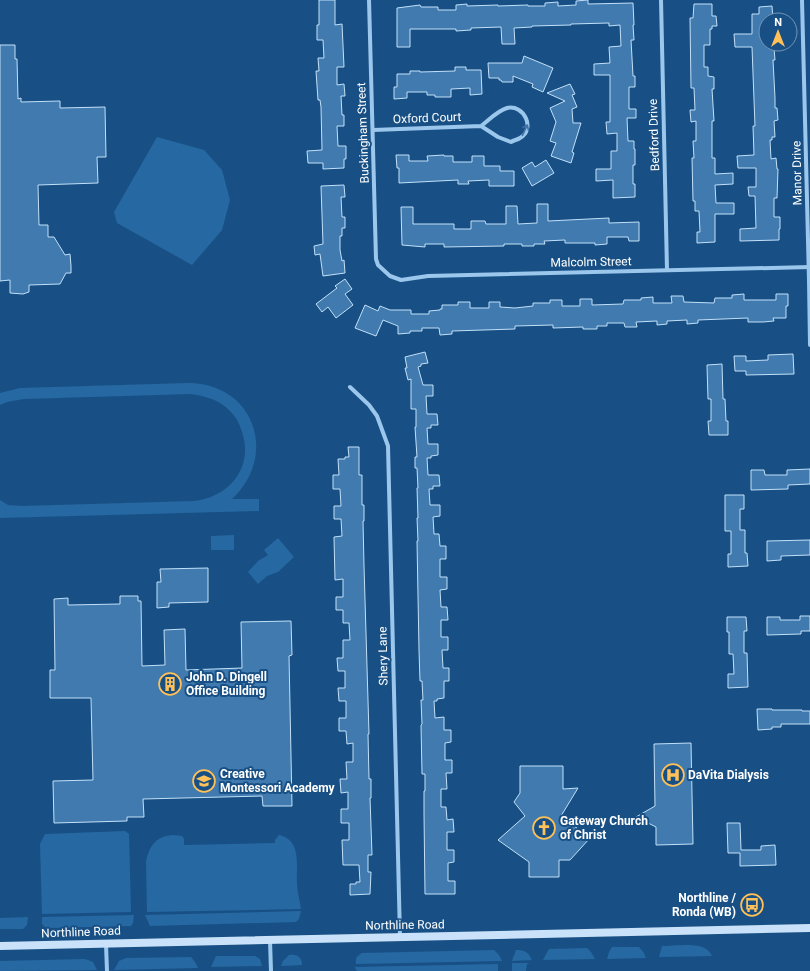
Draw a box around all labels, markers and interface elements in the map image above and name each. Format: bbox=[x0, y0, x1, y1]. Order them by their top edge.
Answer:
north arrow bbox=[758, 12, 798, 52]
text: N bbox=[774, 16, 782, 29]
street label: Buckingham Street bbox=[354, 82, 372, 184]
street label: Bedford Drive bbox=[646, 99, 662, 171]
street label: Oxford Court bbox=[393, 110, 462, 126]
one-way arrow bbox=[522, 125, 529, 137]
street label: Manor Drive bbox=[789, 141, 805, 205]
street label: Malcolm Street bbox=[550, 254, 632, 270]
street label: Shery Lane bbox=[375, 626, 391, 686]
place label: John D. Dingell Office Building bbox=[186, 670, 267, 698]
building icon: John D. Dingell Office Building bbox=[157, 671, 183, 697]
hospital icon: DaVita Dialysis bbox=[660, 762, 686, 788]
place label: Creative Montessori Academy bbox=[220, 767, 336, 795]
school or university icon: Creative Montessori Academy bbox=[191, 768, 217, 794]
place label: DaVita Dialysis bbox=[688, 768, 769, 782]
place label: Gateway Church of Christ bbox=[560, 814, 648, 842]
church icon: Gateway Church of Christ bbox=[531, 815, 557, 841]
place label: Northline / Ronda (WB) bbox=[672, 891, 737, 919]
bus stop icon: Northline / Ronda (WB) bbox=[739, 892, 765, 918]
street label: Northline Road bbox=[365, 917, 445, 933]
street label: Northline Road bbox=[41, 924, 121, 940]

